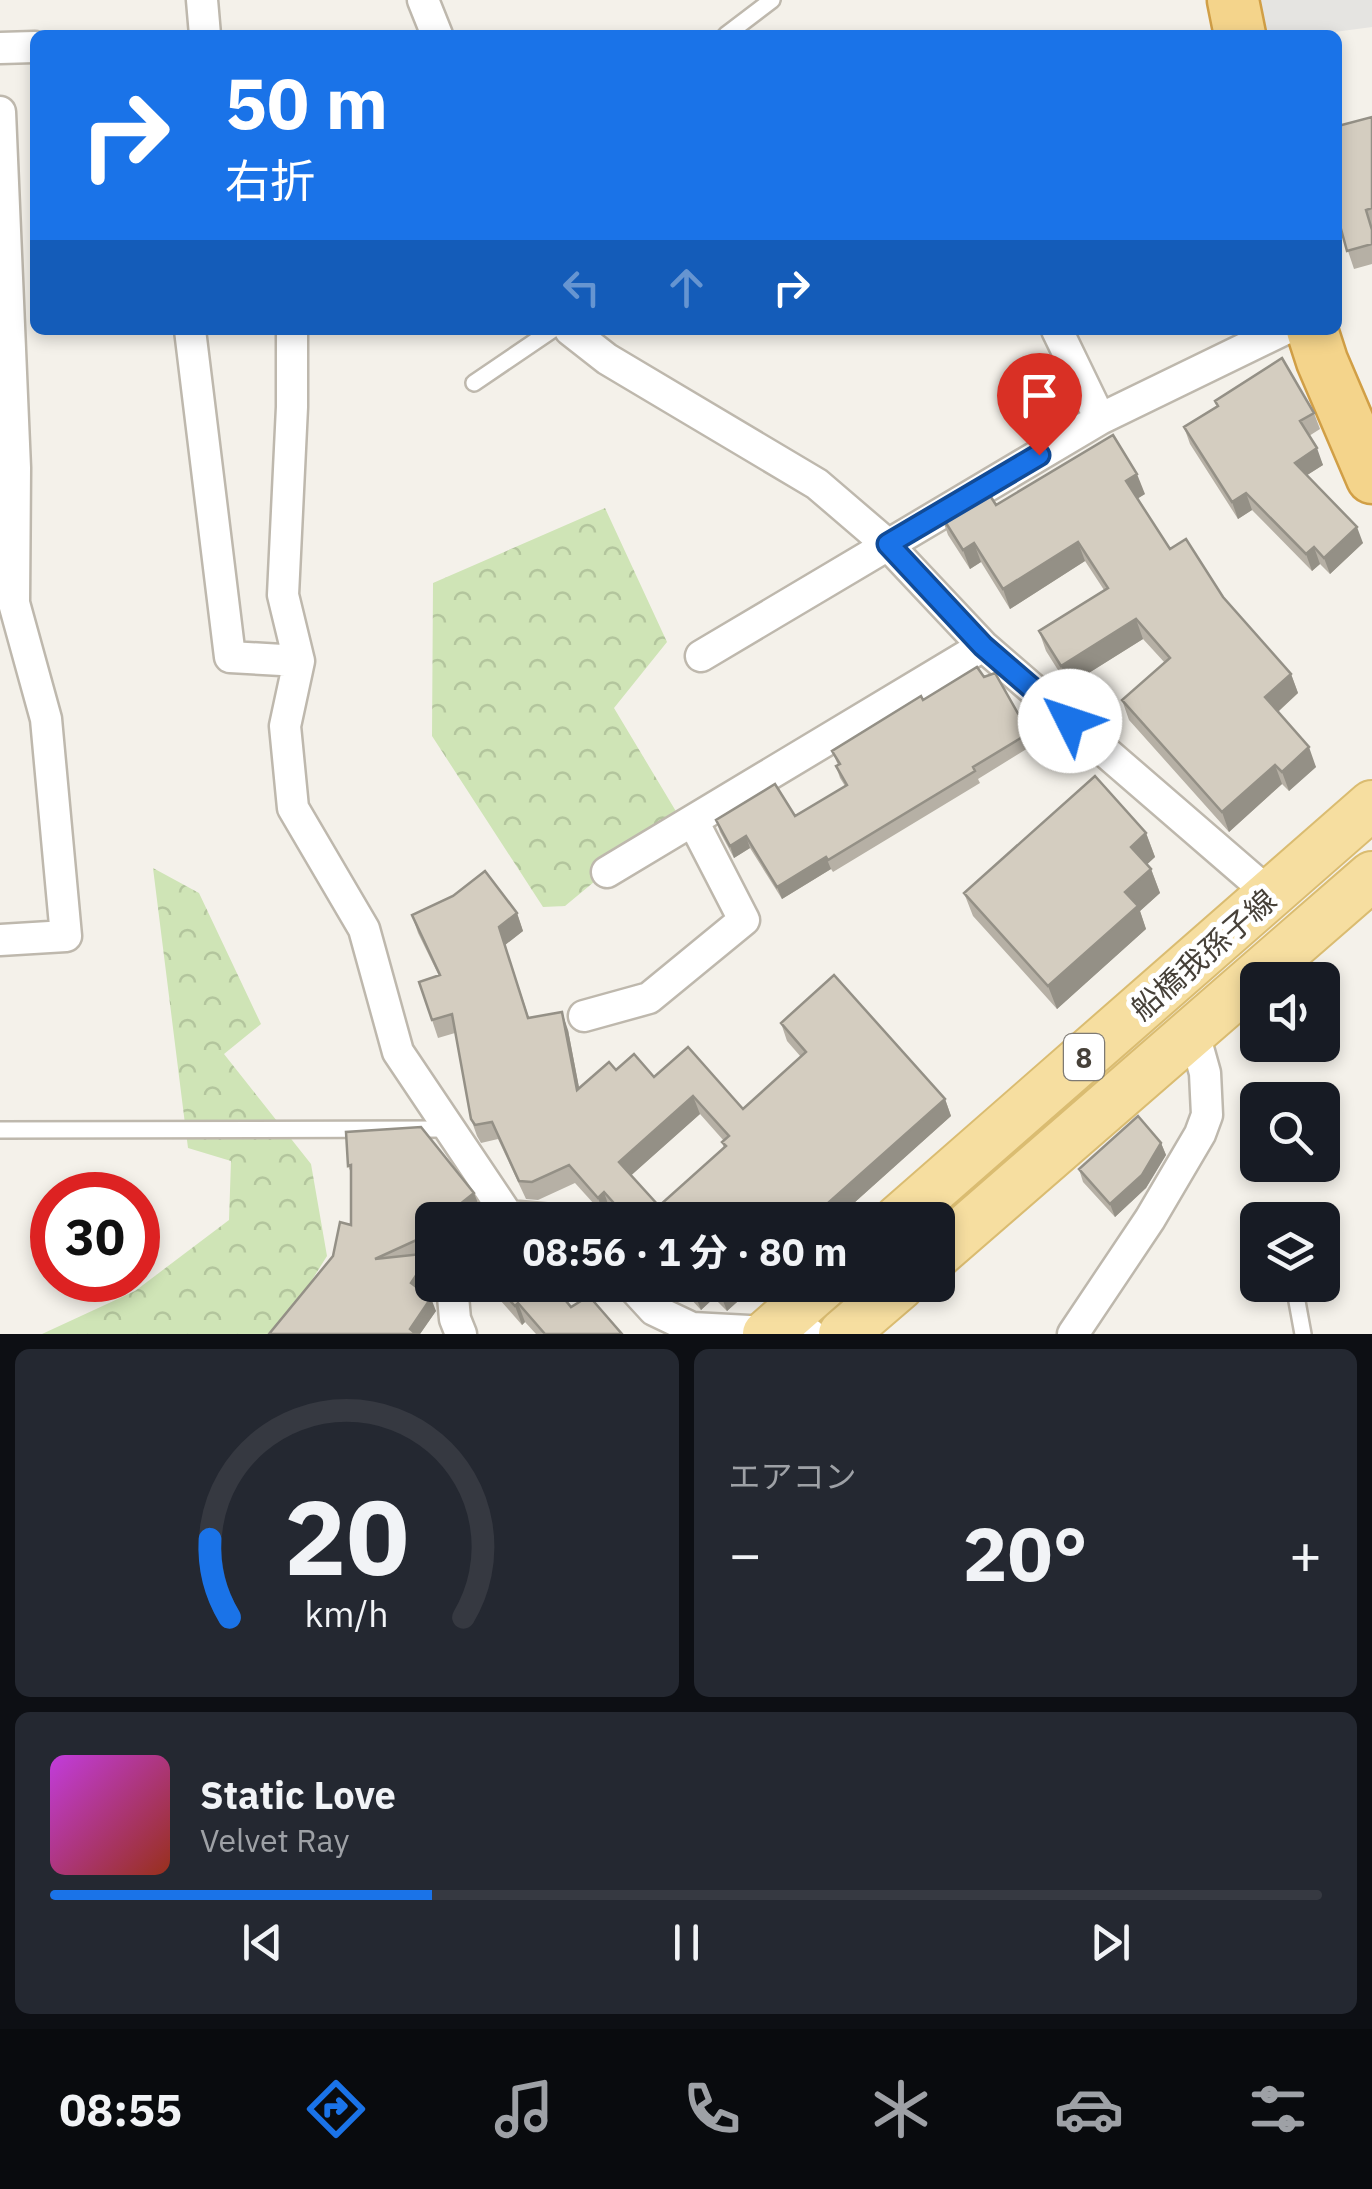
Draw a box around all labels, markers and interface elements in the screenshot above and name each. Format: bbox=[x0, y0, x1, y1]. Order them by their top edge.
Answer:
text: 50 m bbox=[225, 57, 388, 148]
icon: right bbox=[60, 70, 190, 200]
text: 右折 bbox=[225, 151, 315, 209]
icon: left bbox=[554, 260, 609, 315]
icon: ahead bbox=[659, 260, 714, 315]
icon: right bbox=[764, 260, 819, 315]
pin bbox=[997, 353, 1082, 456]
icon: arrive bbox=[1012, 368, 1067, 423]
position arrow bbox=[1018, 669, 1122, 773]
street label: 船橋我孫子線 bbox=[1122, 880, 1284, 1028]
map controls bbox=[1240, 962, 1340, 1302]
button: sound bbox=[1240, 962, 1340, 1062]
road number: 8 bbox=[1064, 1034, 1104, 1080]
button: search bbox=[1240, 1082, 1340, 1182]
speed limit sign: 30 bbox=[30, 1172, 160, 1302]
button: layers bbox=[1240, 1202, 1340, 1302]
text: 08:56 · 1 分 · 80 m bbox=[522, 1227, 848, 1276]
text: エアコン bbox=[729, 1455, 857, 1497]
text: 20 bbox=[284, 1468, 409, 1604]
text: 20° bbox=[963, 1504, 1088, 1602]
text: − bbox=[729, 1518, 762, 1589]
text: + bbox=[1289, 1518, 1322, 1589]
text: km/h bbox=[305, 1590, 389, 1637]
text: Static Love bbox=[200, 1770, 396, 1819]
text: Velvet Ray bbox=[200, 1819, 349, 1861]
icon: previous bbox=[235, 1915, 290, 1970]
icon: pause bbox=[659, 1915, 714, 1970]
icon: next bbox=[1083, 1915, 1138, 1970]
icon: directions bbox=[301, 2074, 371, 2144]
icon: music bbox=[489, 2074, 559, 2144]
icon: phone bbox=[677, 2074, 747, 2144]
icon: climate bbox=[866, 2074, 936, 2144]
icon: car bbox=[1054, 2074, 1124, 2144]
icon: filters bbox=[1243, 2074, 1313, 2144]
text: 08:55 bbox=[59, 2080, 182, 2138]

